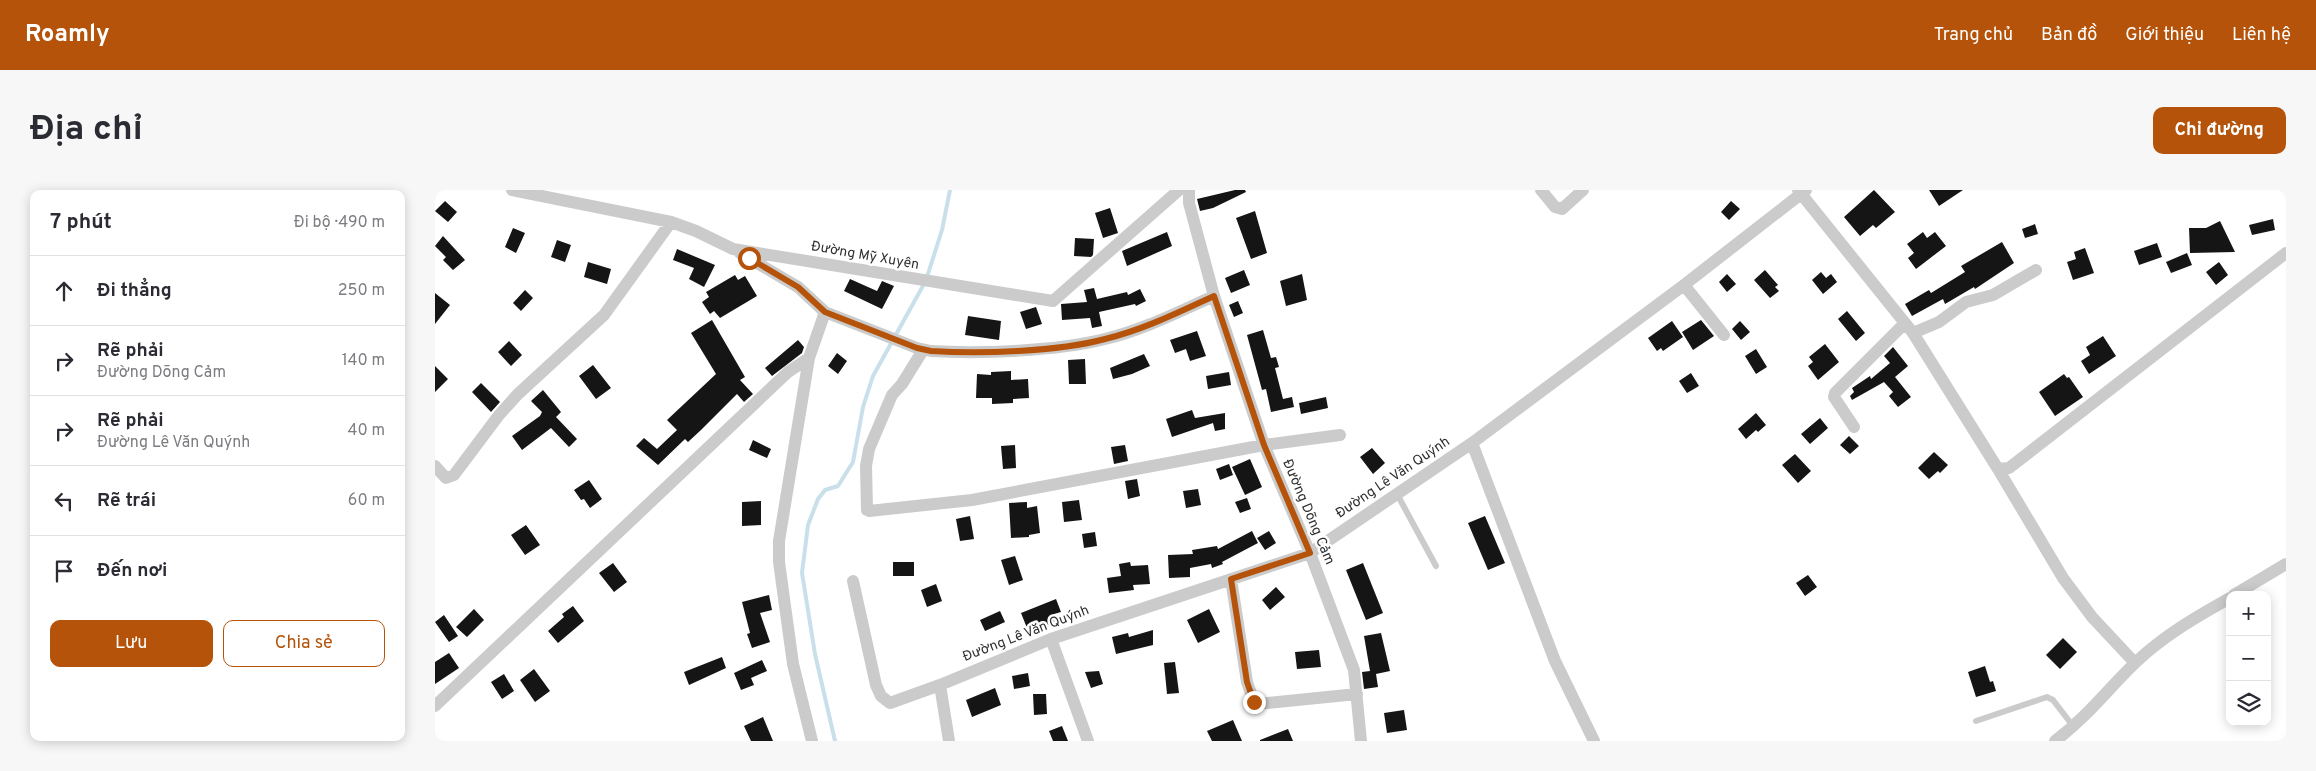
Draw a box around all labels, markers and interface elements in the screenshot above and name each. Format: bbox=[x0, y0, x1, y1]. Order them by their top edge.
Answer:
text: Roamly bbox=[25, 20, 110, 50]
text: Trang chủ bbox=[1934, 24, 2013, 47]
text: Bản đồ bbox=[2041, 24, 2097, 47]
text: Giới thiệu bbox=[2125, 24, 2204, 47]
text: Liên hệ bbox=[2232, 24, 2291, 47]
button: Chỉ đường bbox=[2153, 107, 2286, 154]
text: Địa chỉ bbox=[30, 108, 143, 152]
text: 7 phút bbox=[50, 209, 112, 236]
text: Đi bộ · 490 m bbox=[294, 213, 385, 233]
street label: Đường Mỹ Xuyên bbox=[810, 238, 920, 274]
route start bbox=[738, 247, 761, 270]
icon: ahead bbox=[50, 277, 78, 305]
text: Đi thẳng bbox=[97, 279, 172, 303]
text: 250 m bbox=[338, 281, 385, 301]
text: Rẽ phải bbox=[97, 339, 164, 363]
icon: right bbox=[50, 347, 78, 375]
text: 140 m bbox=[342, 351, 385, 371]
text: Đường Dõng Cảm bbox=[97, 363, 226, 383]
text: Rẽ phải bbox=[97, 409, 164, 433]
icon: right bbox=[50, 417, 78, 445]
text: 40 m bbox=[347, 421, 385, 441]
text: Đường Lê Văn Quýnh bbox=[97, 433, 250, 453]
street label: Đường Lê Văn Quýnh bbox=[1333, 433, 1453, 523]
street label: Đường Dõng Cảm bbox=[1278, 457, 1338, 567]
icon: left bbox=[50, 487, 78, 515]
text: Rẽ trái bbox=[97, 489, 156, 513]
text: 60 m bbox=[348, 491, 385, 511]
icon: arrive bbox=[50, 557, 78, 585]
text: Đến nơi bbox=[97, 559, 167, 583]
map controls bbox=[2226, 591, 2271, 726]
button: + bbox=[2226, 591, 2271, 636]
street label: Đường Lê Văn Quýnh bbox=[960, 602, 1092, 666]
button: Lưu bbox=[50, 620, 213, 667]
button: Chia sẻ bbox=[223, 620, 385, 667]
button: − bbox=[2226, 636, 2271, 681]
button: layers bbox=[2226, 681, 2271, 726]
route end bbox=[1243, 691, 1266, 714]

